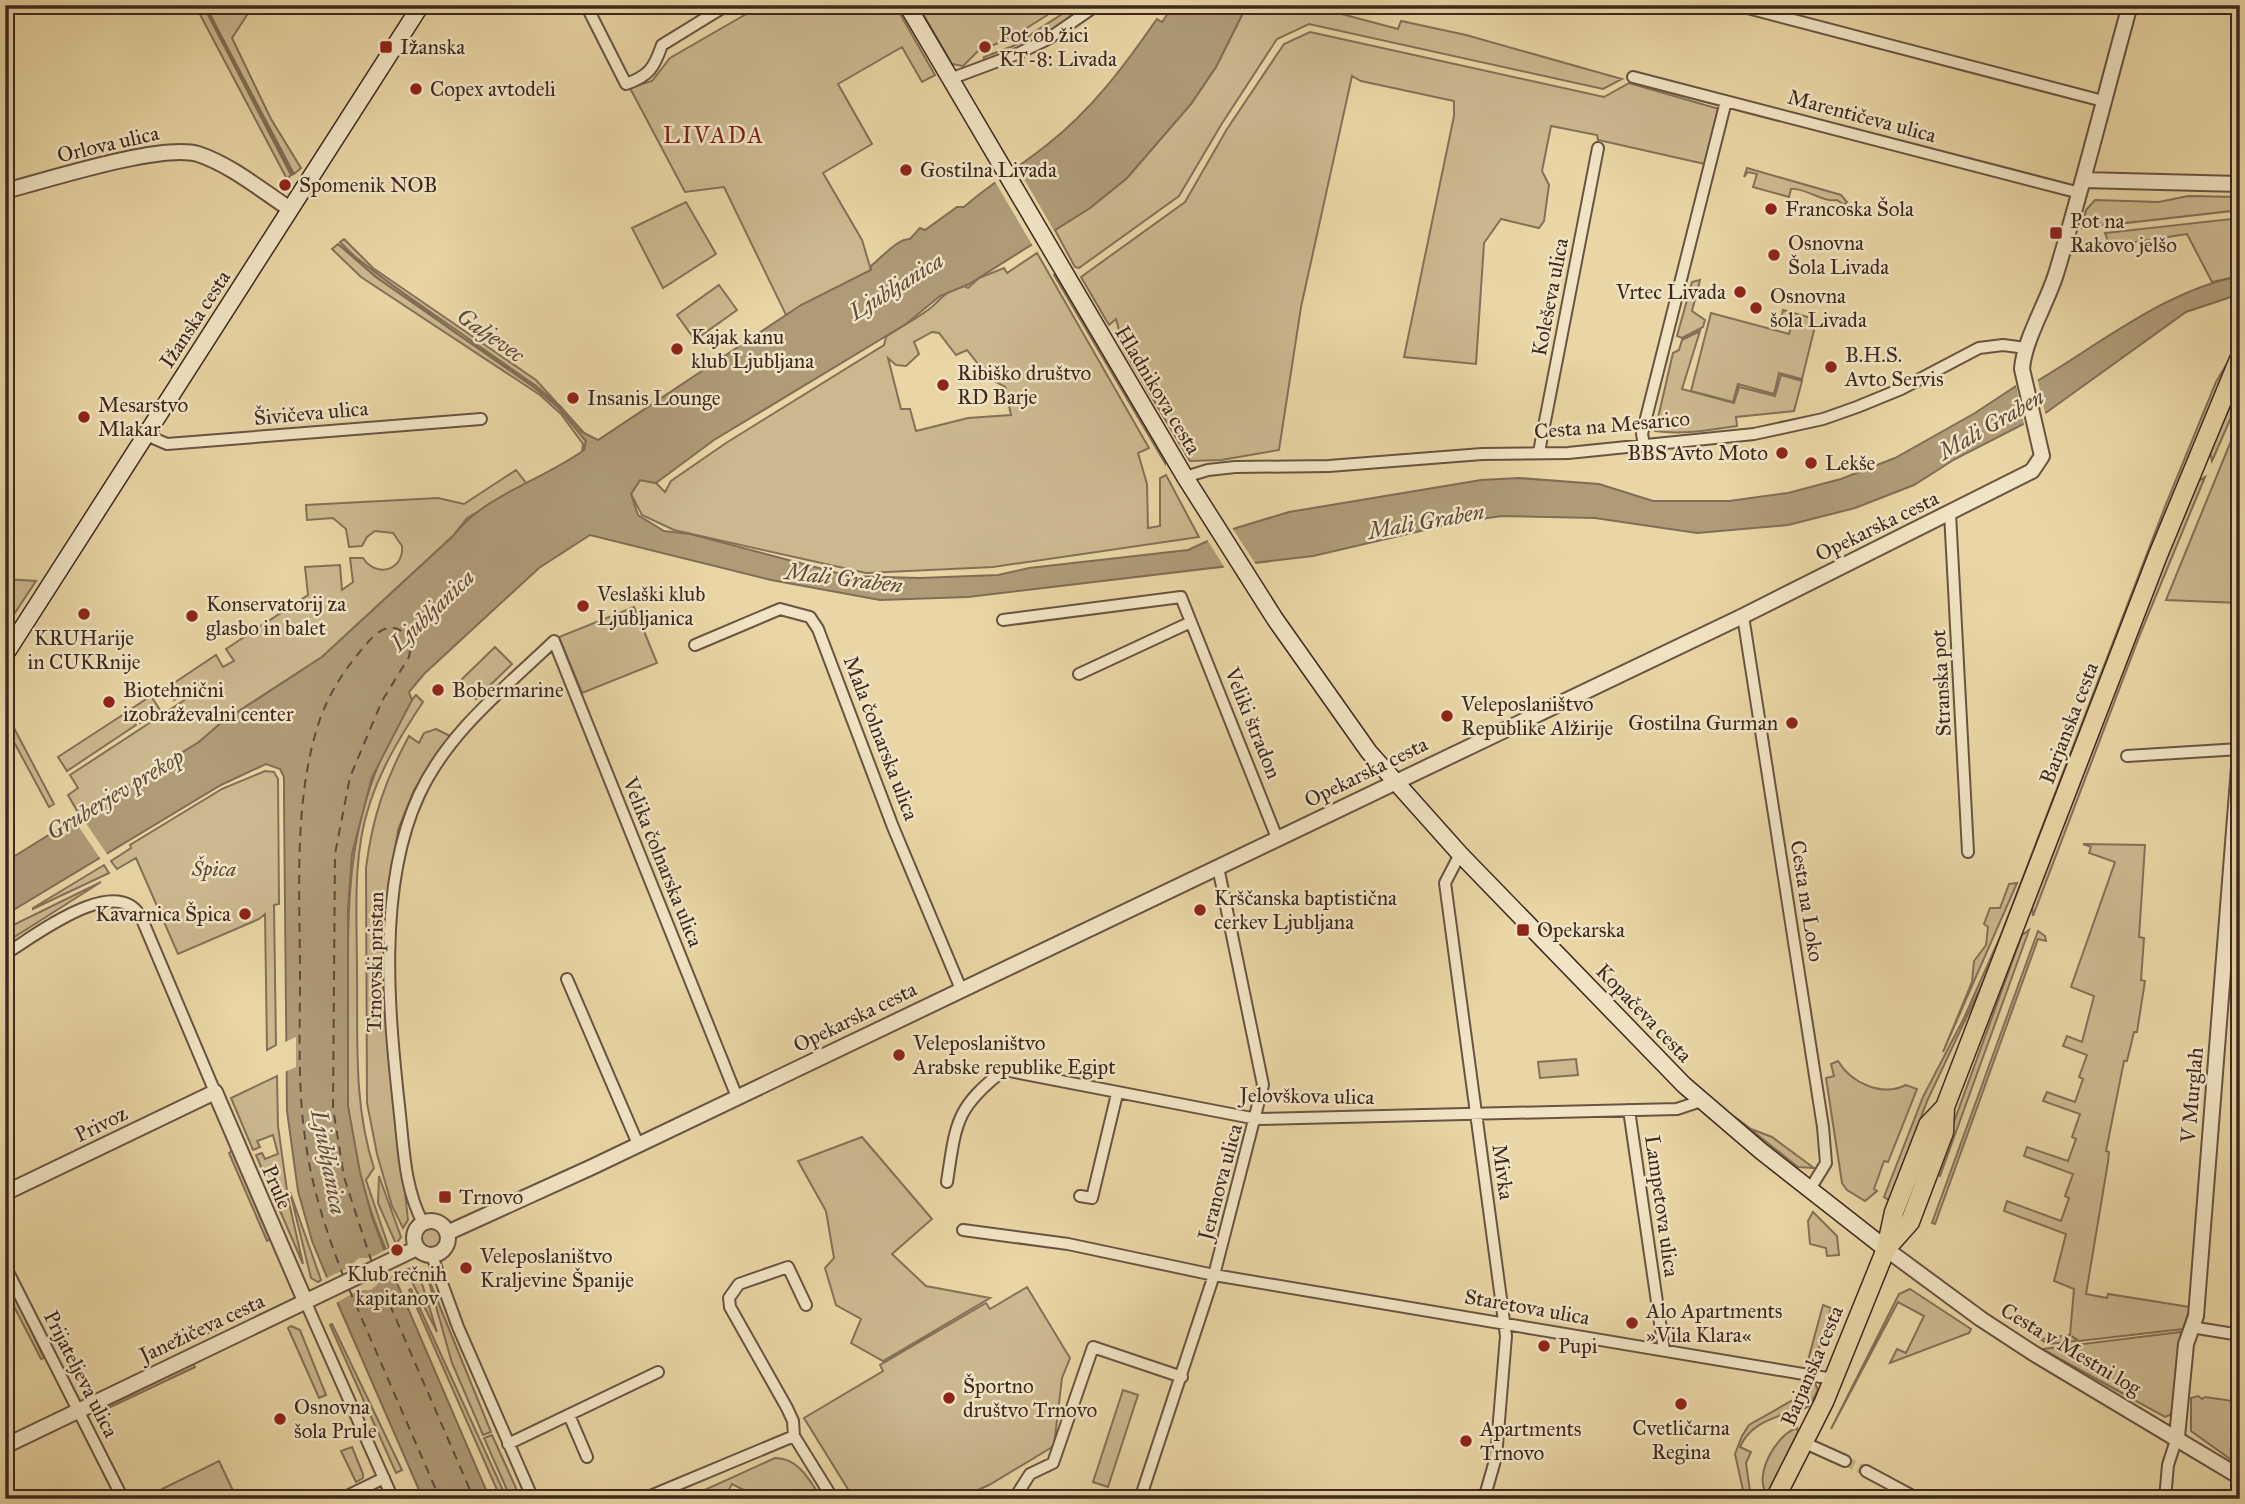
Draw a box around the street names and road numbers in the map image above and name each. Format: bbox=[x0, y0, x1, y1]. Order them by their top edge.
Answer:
street label: Marentičeva ulica bbox=[1785, 84, 1939, 148]
street label: Orlova ulica bbox=[55, 120, 162, 168]
street label: Koleševa ulica bbox=[1526, 236, 1574, 358]
street label: Ižanska cesta bbox=[154, 265, 236, 373]
street label: Hladnikova cesta bbox=[1109, 321, 1207, 459]
street label: Šivičeva ulica bbox=[253, 395, 369, 431]
street label: Cesta na Mesarico bbox=[1533, 405, 1691, 445]
street label: Opekarska cesta bbox=[1811, 485, 1943, 567]
street label: Stranska pot bbox=[1925, 628, 1957, 737]
street label: Mala čolnarska ulica bbox=[838, 652, 924, 824]
street label: Barjanska cesta bbox=[2034, 658, 2104, 788]
street label: Veliki štradon bbox=[1218, 663, 1287, 783]
street label: Opekarska cesta bbox=[1300, 731, 1432, 813]
street label: Velika čolnarska ulica bbox=[617, 772, 709, 951]
street label: Cesta na Loko bbox=[1785, 838, 1829, 964]
street label: Trnovski pristan bbox=[361, 891, 389, 1033]
street label: Kopačeva cesta bbox=[1590, 958, 1698, 1068]
street label: Opekarska cesta bbox=[789, 976, 921, 1058]
street label: V Murglah bbox=[2175, 1046, 2209, 1145]
street label: Jelovškova ulica bbox=[1238, 1082, 1375, 1110]
street label: Privoz bbox=[70, 1100, 132, 1148]
street label: Jeranova ulica bbox=[1191, 1121, 1248, 1245]
street label: Lampetova ulica bbox=[1639, 1133, 1685, 1279]
street label: Mivka bbox=[1486, 1143, 1520, 1202]
street label: Prule bbox=[256, 1161, 298, 1213]
street label: Staretova ulica bbox=[1462, 1283, 1592, 1331]
street label: Janežičeva cesta bbox=[134, 1288, 269, 1369]
street label: Cesta v Mestni log bbox=[1996, 1297, 2146, 1401]
street label: Barjanska cesta bbox=[1775, 1302, 1849, 1430]
street label: Prijateljeva ulica bbox=[38, 1306, 124, 1442]

